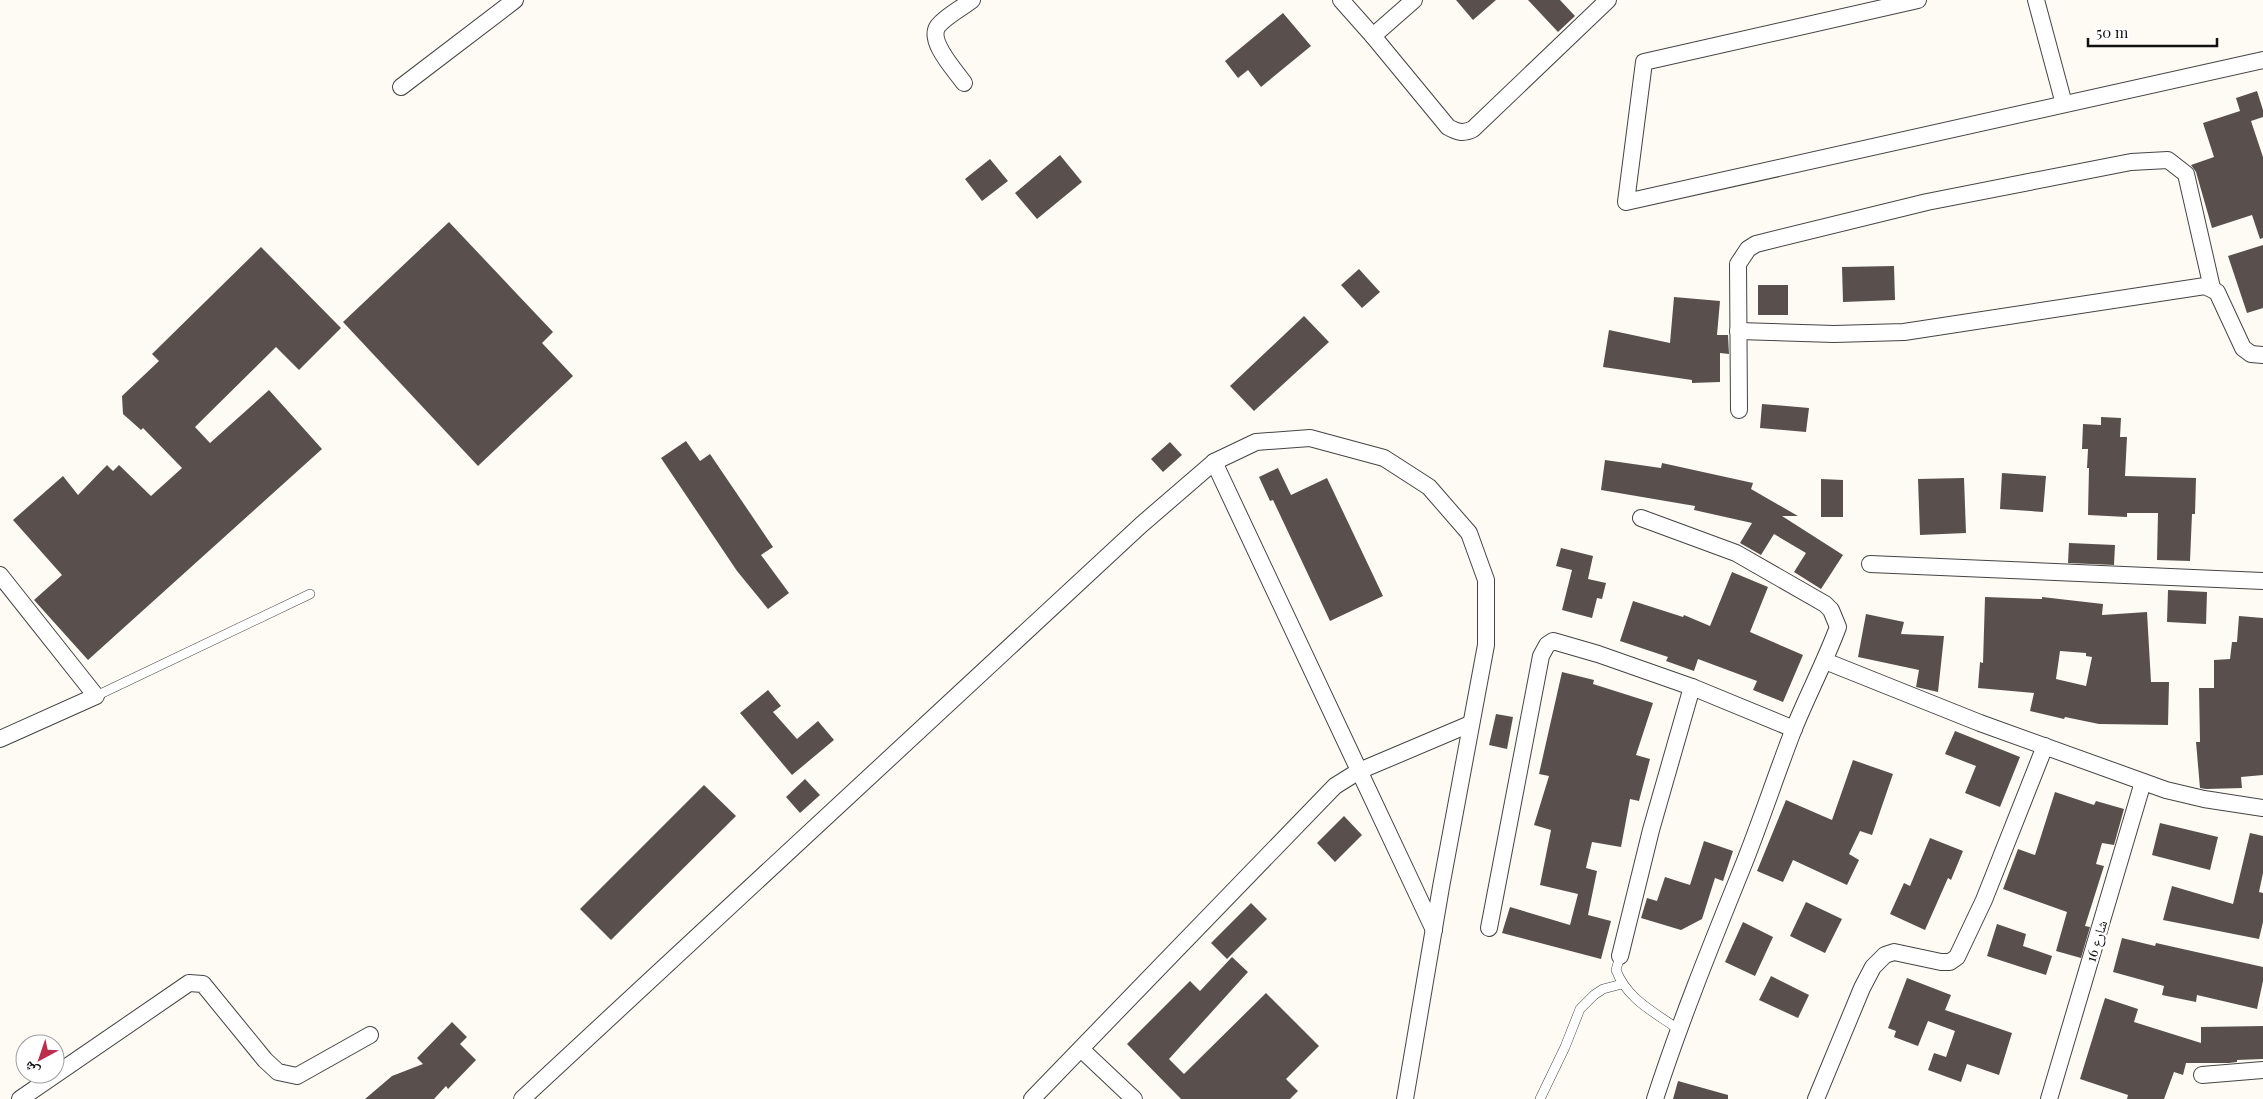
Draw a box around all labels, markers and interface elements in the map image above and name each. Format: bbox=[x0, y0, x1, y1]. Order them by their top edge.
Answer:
scale bar bbox=[2088, 15, 2217, 47]
text: 50 m bbox=[2096, 22, 2129, 42]
street label: شارع 16 bbox=[2081, 918, 2112, 964]
north arrow bbox=[15, 1034, 65, 1084]
text: ش bbox=[19, 1057, 43, 1081]

